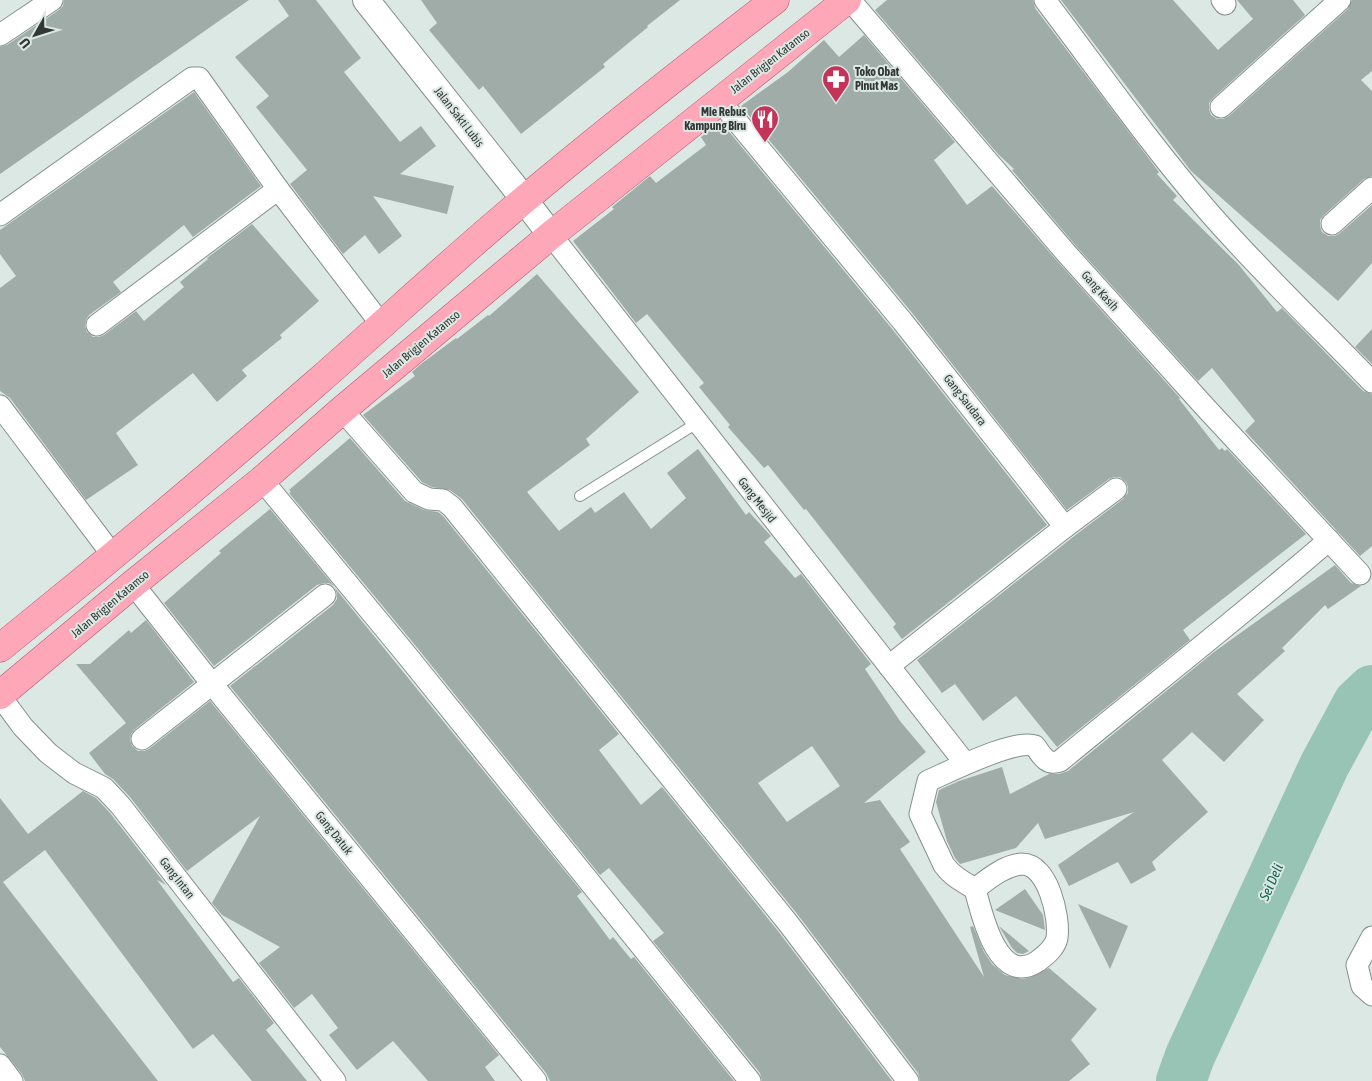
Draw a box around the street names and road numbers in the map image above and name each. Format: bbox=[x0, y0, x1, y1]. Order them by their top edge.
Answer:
street label: Jalan Brigjen Katamso bbox=[727, 25, 813, 96]
street label: Jalan Sakti Lubis bbox=[431, 84, 487, 150]
street label: Gang Kasih bbox=[1079, 268, 1121, 314]
street label: Jalan Brigjen Katamso bbox=[379, 307, 463, 381]
street label: Gang Saudara bbox=[941, 372, 989, 428]
street label: Gang Mesjid bbox=[735, 475, 779, 525]
street label: Jalan Brigjen Katamso bbox=[68, 567, 152, 641]
street label: Gang Datuk bbox=[312, 809, 356, 858]
street label: Gang Intan bbox=[157, 855, 197, 901]

